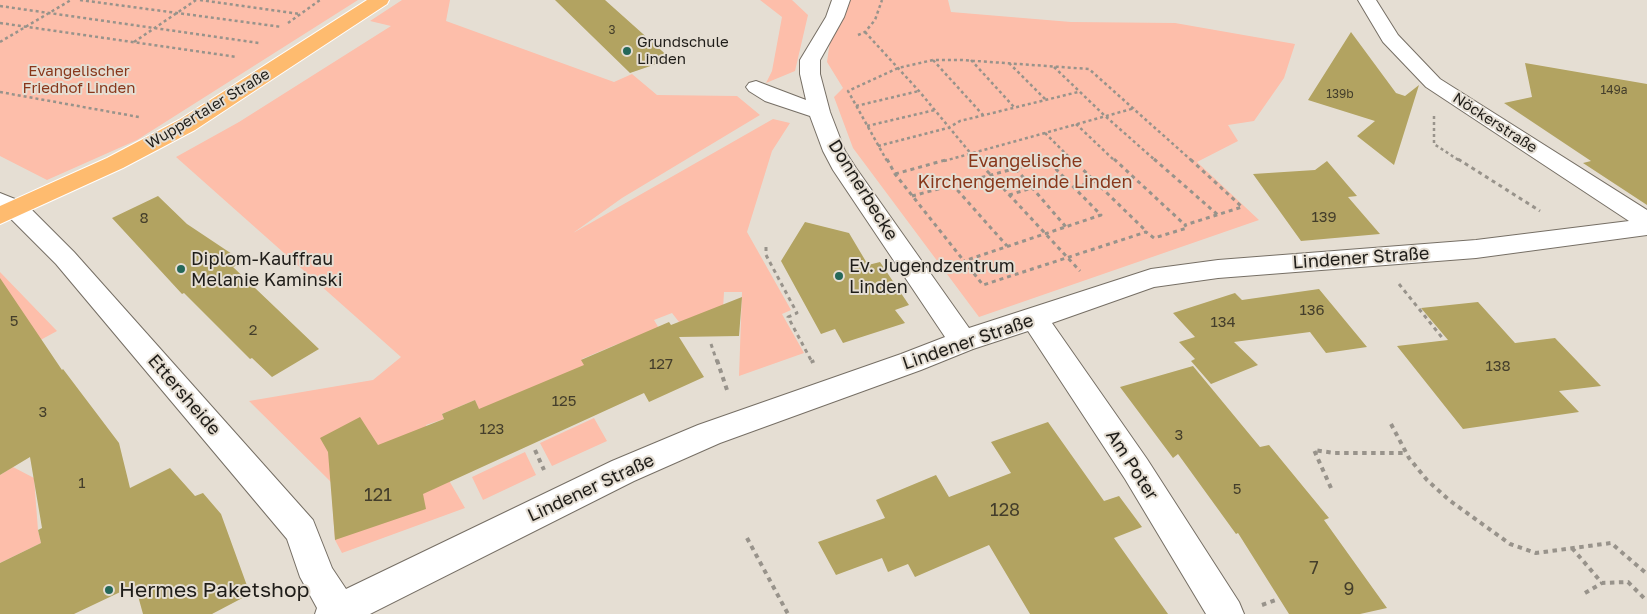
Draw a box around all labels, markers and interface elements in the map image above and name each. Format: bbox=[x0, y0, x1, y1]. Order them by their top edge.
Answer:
house number: 3 bbox=[608, 23, 616, 37]
place label: Grundschule Linden bbox=[637, 33, 729, 68]
marker: Grundschule Linden bbox=[621, 45, 633, 57]
park label: Evangelischer Friedhof Linden bbox=[23, 62, 135, 97]
street label: Wuppertaler Straße bbox=[143, 65, 273, 153]
house number: 149a bbox=[1600, 83, 1628, 97]
house number: 139b bbox=[1326, 87, 1354, 101]
street label: Nöckerstraße bbox=[1449, 89, 1541, 157]
street label: Donnerbecke bbox=[823, 136, 903, 244]
park label: Evangelische Kirchengemeinde Linden bbox=[918, 150, 1132, 192]
house number: 139 bbox=[1311, 208, 1337, 226]
house number: 8 bbox=[139, 209, 149, 227]
street label: Lindener Straße bbox=[1292, 242, 1430, 274]
place label: Diplom-Kauffrau Melanie Kaminski bbox=[191, 248, 342, 290]
place label: Ev. Jugendzentrum Linden bbox=[849, 255, 1015, 298]
marker: Diplom-Kauffrau Melanie Kaminski bbox=[175, 263, 187, 275]
marker: Ev. Jugendzentrum Linden bbox=[833, 270, 845, 282]
house number: 136 bbox=[1299, 301, 1325, 319]
street label: Lindener Straße bbox=[900, 309, 1036, 375]
house number: 5 bbox=[10, 312, 18, 330]
house number: 134 bbox=[1210, 313, 1236, 331]
house number: 2 bbox=[249, 321, 257, 339]
street label: Ettersheide bbox=[143, 350, 225, 440]
house number: 127 bbox=[649, 355, 673, 373]
house number: 138 bbox=[1485, 357, 1511, 375]
house number: 125 bbox=[552, 392, 576, 410]
house number: 3 bbox=[39, 403, 47, 421]
house number: 123 bbox=[480, 420, 504, 438]
street label: Am Poter bbox=[1101, 426, 1163, 504]
house number: 3 bbox=[1175, 426, 1183, 444]
street label: Lindener Straße bbox=[524, 449, 658, 527]
house number: 1 bbox=[78, 474, 86, 492]
house number: 5 bbox=[1233, 480, 1241, 498]
house number: 121 bbox=[364, 484, 392, 506]
house number: 128 bbox=[990, 499, 1020, 521]
house number: 7 bbox=[1309, 557, 1319, 579]
place label: Hermes Paketshop bbox=[119, 577, 309, 603]
house number: 9 bbox=[1344, 578, 1354, 600]
marker: Hermes Paketshop bbox=[103, 584, 115, 596]

